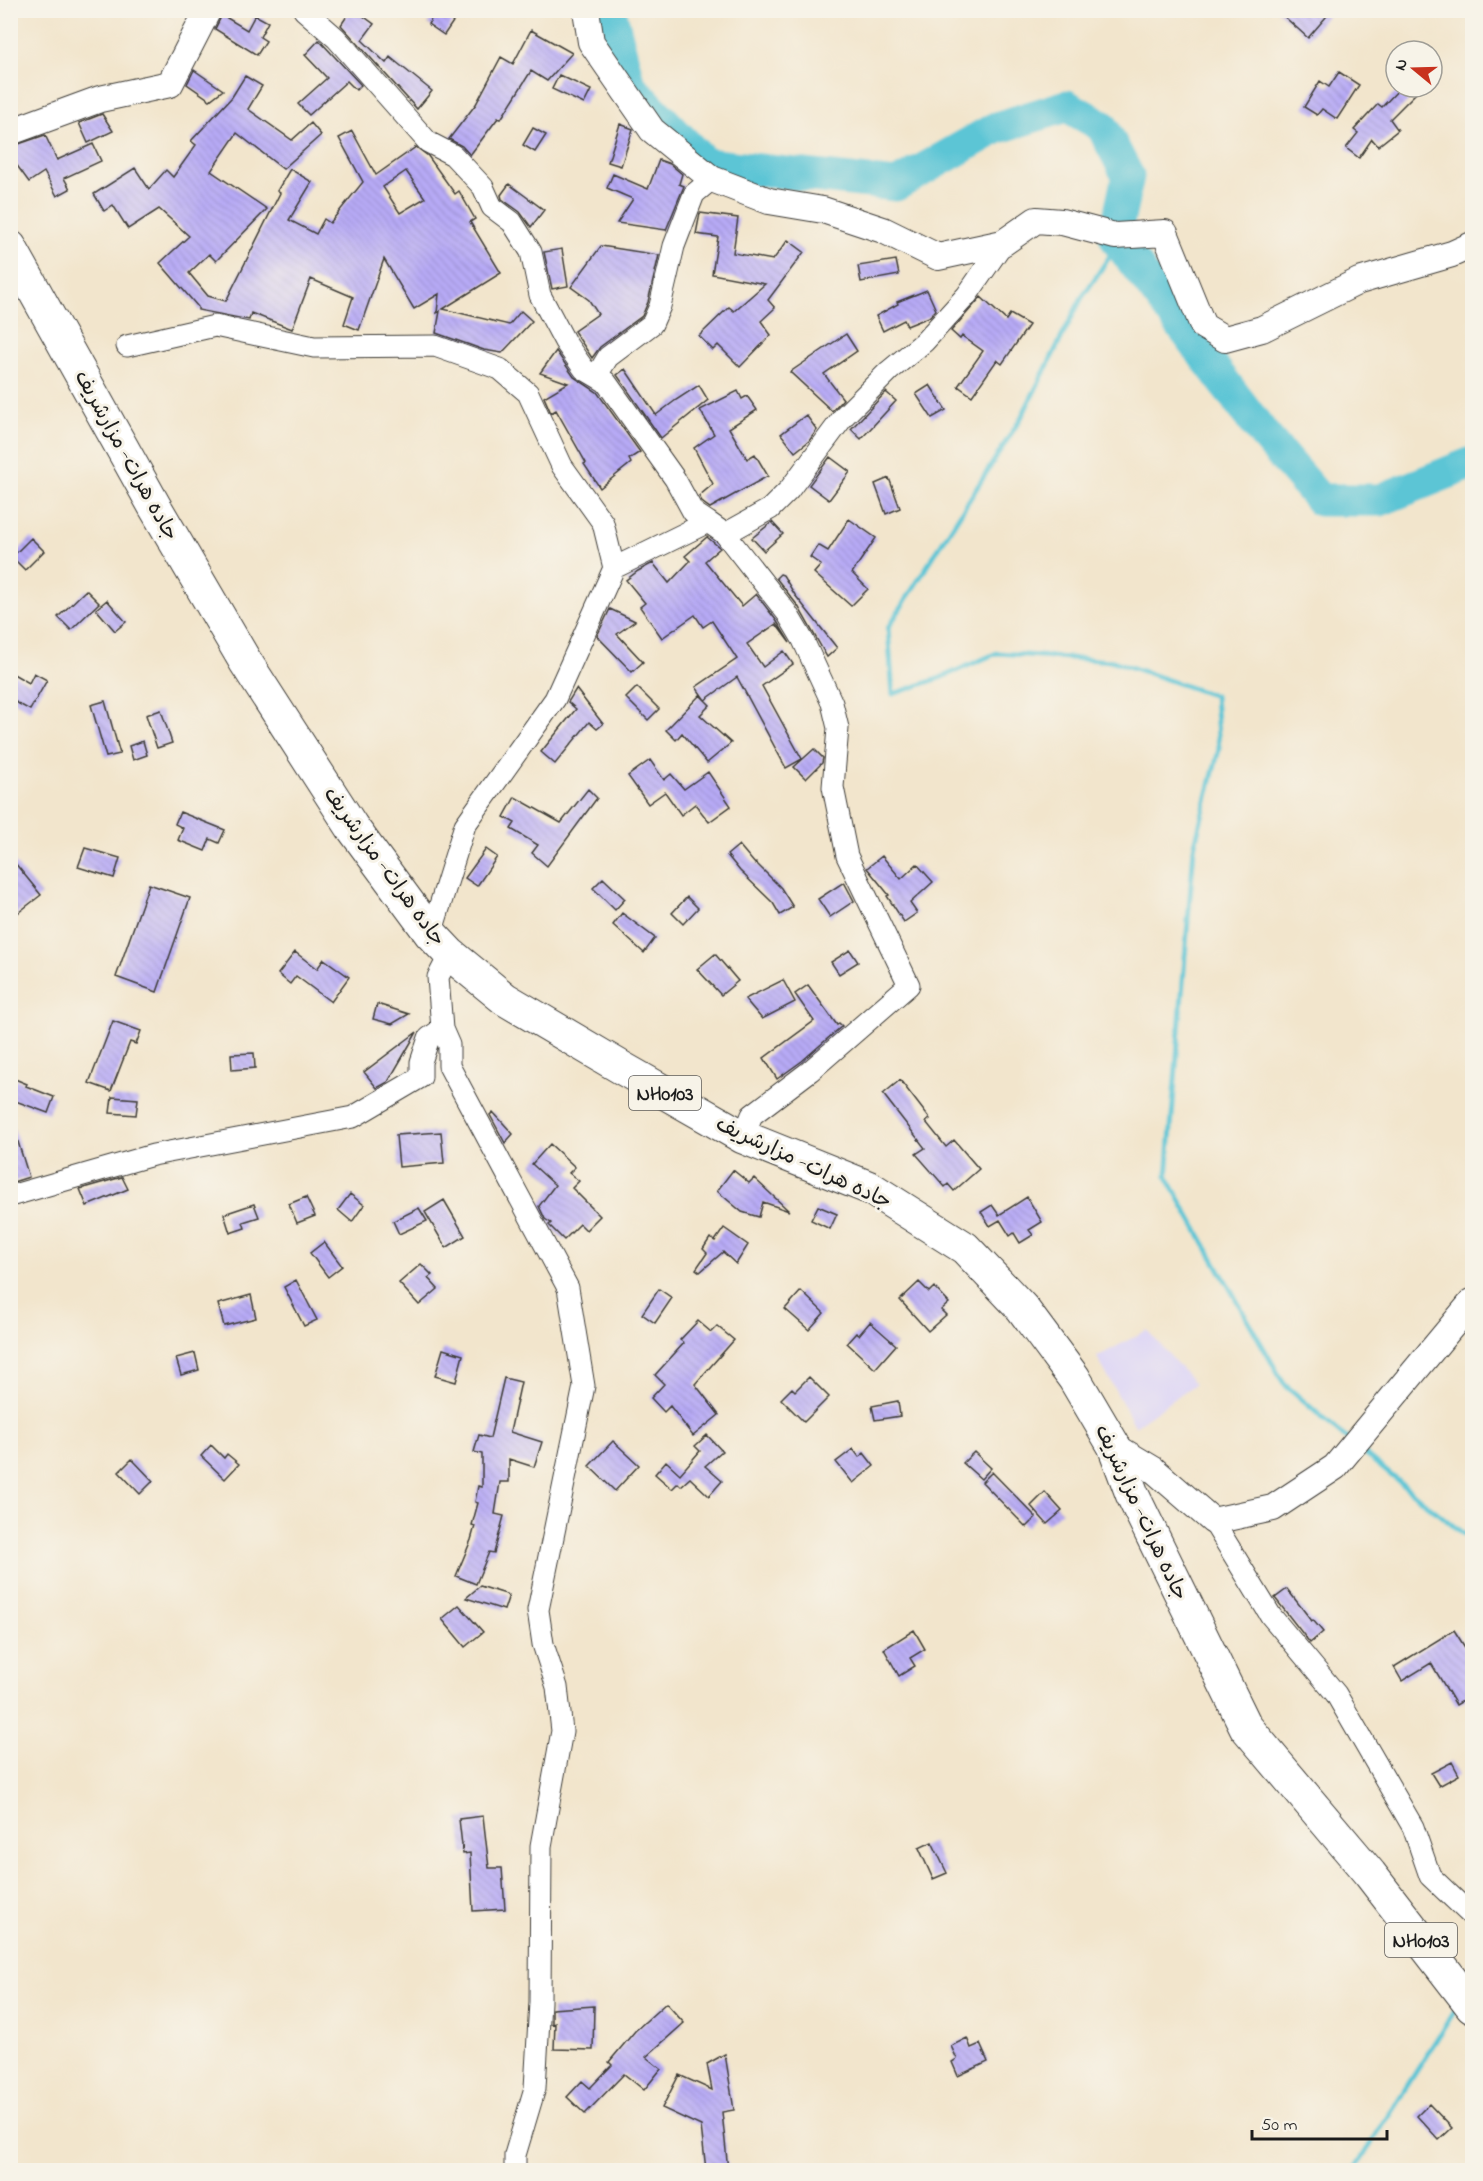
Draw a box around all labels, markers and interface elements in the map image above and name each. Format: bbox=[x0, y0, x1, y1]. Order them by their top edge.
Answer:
north arrow bbox=[1384, 39, 1444, 99]
text: N bbox=[1389, 56, 1415, 74]
street label: جاده هرات- مزارشریف bbox=[66, 365, 185, 547]
street label: جاده هرات- مزارشریف bbox=[315, 781, 452, 953]
road number: NH0103 bbox=[629, 1076, 701, 1110]
street label: جاده هرات- مزارشریف bbox=[710, 1110, 896, 1218]
street label: جاده هرات- مزارشریف bbox=[1086, 1420, 1194, 1606]
road number: NH0103 bbox=[1385, 1923, 1457, 1957]
scale bar bbox=[1252, 2103, 1387, 2141]
text: 50 m bbox=[1261, 2113, 1298, 2139]

